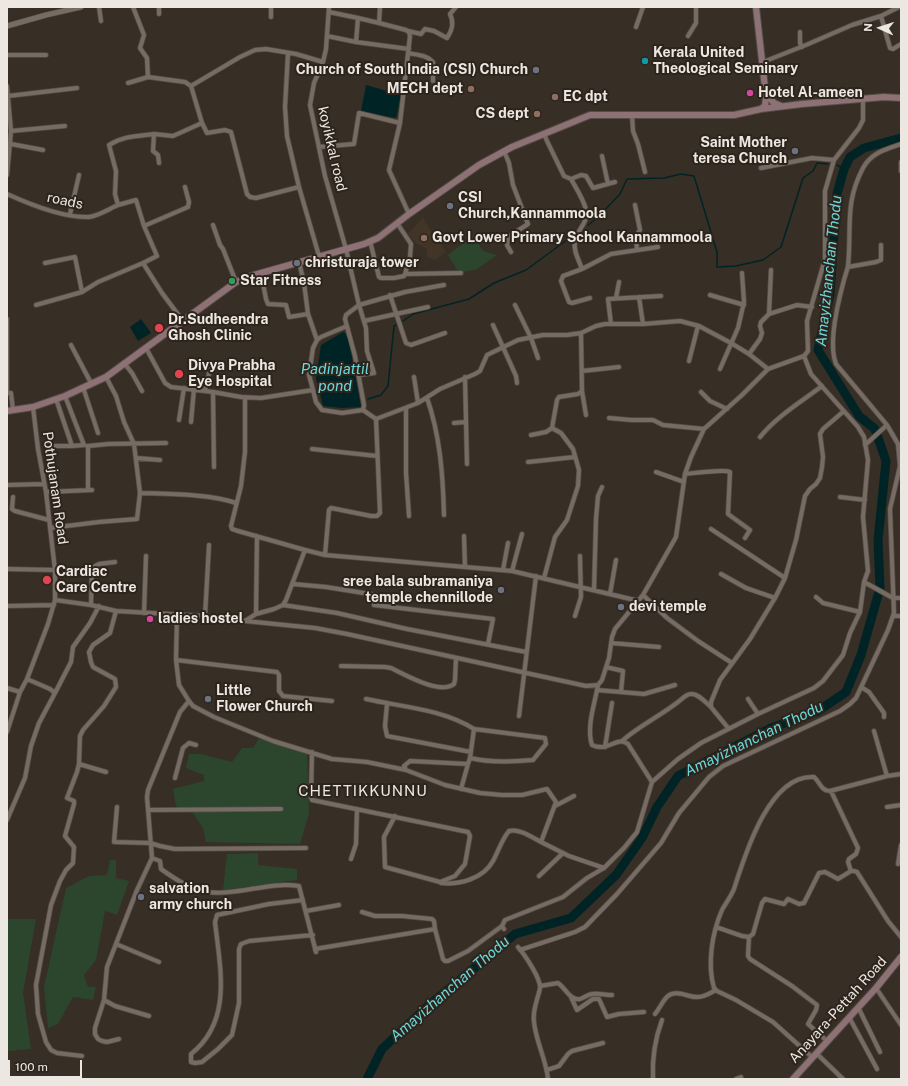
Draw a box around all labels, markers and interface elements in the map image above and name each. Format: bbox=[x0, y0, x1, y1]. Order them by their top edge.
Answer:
north arrow bbox=[860, 8, 900, 48]
text: N bbox=[862, 23, 874, 32]
place label: Kerala United Theological Seminary bbox=[653, 45, 798, 78]
marker: Kerala United Theological Seminary bbox=[640, 56, 650, 66]
place label: Church of South India (CSI) Church bbox=[296, 62, 528, 78]
marker: Church of South India (CSI) Church bbox=[531, 65, 541, 75]
place label: MECH dept bbox=[387, 81, 463, 97]
marker: MECH dept bbox=[466, 84, 476, 94]
place label: Hotel Al-ameen bbox=[758, 85, 863, 101]
marker: Hotel Al-ameen bbox=[745, 88, 755, 98]
place label: EC dpt bbox=[563, 89, 608, 105]
marker: EC dpt bbox=[550, 92, 560, 102]
street label: koyikkal road bbox=[314, 105, 350, 193]
place label: CS dept bbox=[475, 106, 529, 122]
marker: CS dept bbox=[532, 109, 542, 119]
place label: Saint Mother teresa Church bbox=[693, 135, 787, 168]
marker: Saint Mother teresa Church bbox=[790, 146, 800, 156]
street label: roads bbox=[45, 189, 85, 213]
place label: CSI Church,Kannammoola bbox=[458, 190, 606, 222]
water label: Amayizhanchan Thodu bbox=[812, 195, 846, 347]
marker: CSI Church,Kannammoola bbox=[445, 201, 455, 211]
place label: Govt Lower Primary School Kannammoola bbox=[432, 230, 712, 246]
marker: Govt Lower Primary School Kannammoola bbox=[419, 233, 429, 243]
place label: christuraja tower bbox=[305, 255, 419, 271]
marker: christuraja tower bbox=[292, 258, 302, 268]
place label: Star Fitness bbox=[240, 273, 321, 289]
marker: Star Fitness bbox=[227, 276, 237, 286]
place label: Dr.Sudheendra Ghosh Clinic bbox=[168, 312, 268, 344]
marker: Dr.Sudheendra Ghosh Clinic bbox=[153, 322, 165, 334]
place label: Divya Prabha Eye Hospital bbox=[188, 358, 275, 390]
water label: Padinjattil pond bbox=[301, 360, 369, 395]
marker: Divya Prabha Eye Hospital bbox=[173, 368, 185, 380]
street label: Pothujanam Road bbox=[39, 430, 71, 546]
place label: Cardiac Care Centre bbox=[56, 564, 137, 596]
marker: Cardiac Care Centre bbox=[41, 574, 53, 586]
place label: sree bala subramaniya temple chennillode bbox=[343, 574, 493, 606]
marker: sree bala subramaniya temple chennillode bbox=[496, 585, 506, 595]
place label: devi temple bbox=[629, 599, 707, 615]
marker: devi temple bbox=[616, 602, 626, 612]
place label: ladies hostel bbox=[158, 611, 243, 627]
marker: ladies hostel bbox=[145, 614, 155, 624]
place label: Little Flower Church bbox=[216, 683, 313, 716]
marker: Little Flower Church bbox=[203, 694, 213, 704]
water label: Amayizhanchan Thodu bbox=[682, 698, 826, 780]
district label: CHETTIKKUNNU bbox=[298, 782, 428, 800]
place label: salvation army church bbox=[149, 881, 232, 914]
marker: salvation army church bbox=[136, 892, 146, 902]
water label: Amayizhanchan Thodu bbox=[387, 932, 513, 1046]
street label: Anayara-Pettah Road bbox=[786, 953, 890, 1067]
scale bar bbox=[10, 1052, 84, 1078]
text: 100 m bbox=[15, 1060, 48, 1074]

